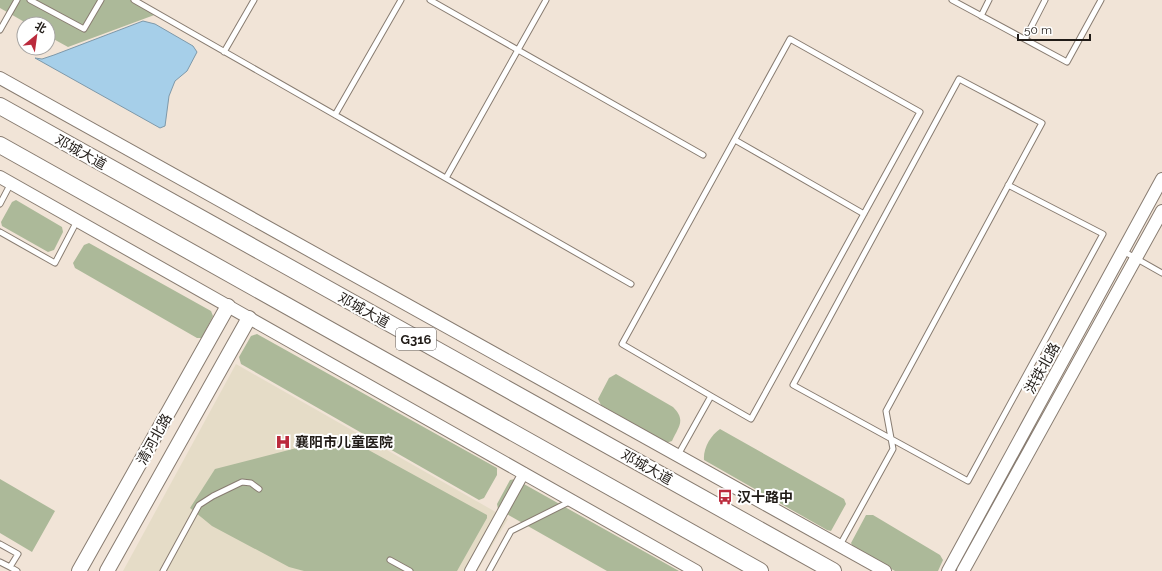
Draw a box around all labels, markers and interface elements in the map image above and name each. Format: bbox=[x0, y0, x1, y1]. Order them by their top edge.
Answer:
north arrow bbox=[16, 16, 56, 56]
scale bar bbox=[1018, 16, 1090, 42]
text: 北 bbox=[33, 19, 49, 36]
text: 50 m bbox=[1024, 23, 1052, 37]
street label: 邓城大道 bbox=[53, 131, 109, 173]
street label: 邓城大道 bbox=[336, 289, 392, 331]
road number: G316 bbox=[396, 328, 436, 350]
street label: 洪铁北路 bbox=[1021, 340, 1063, 396]
street label: 清河北路 bbox=[133, 411, 175, 467]
hospital icon: 襄阳市儿童医院 bbox=[274, 433, 292, 451]
place label: 襄阳市儿童医院 bbox=[295, 434, 393, 450]
street label: 邓城大道 bbox=[619, 446, 675, 488]
bus stop icon: 汉十路中 bbox=[716, 488, 734, 506]
place label: 汉十路中 bbox=[737, 489, 793, 505]

